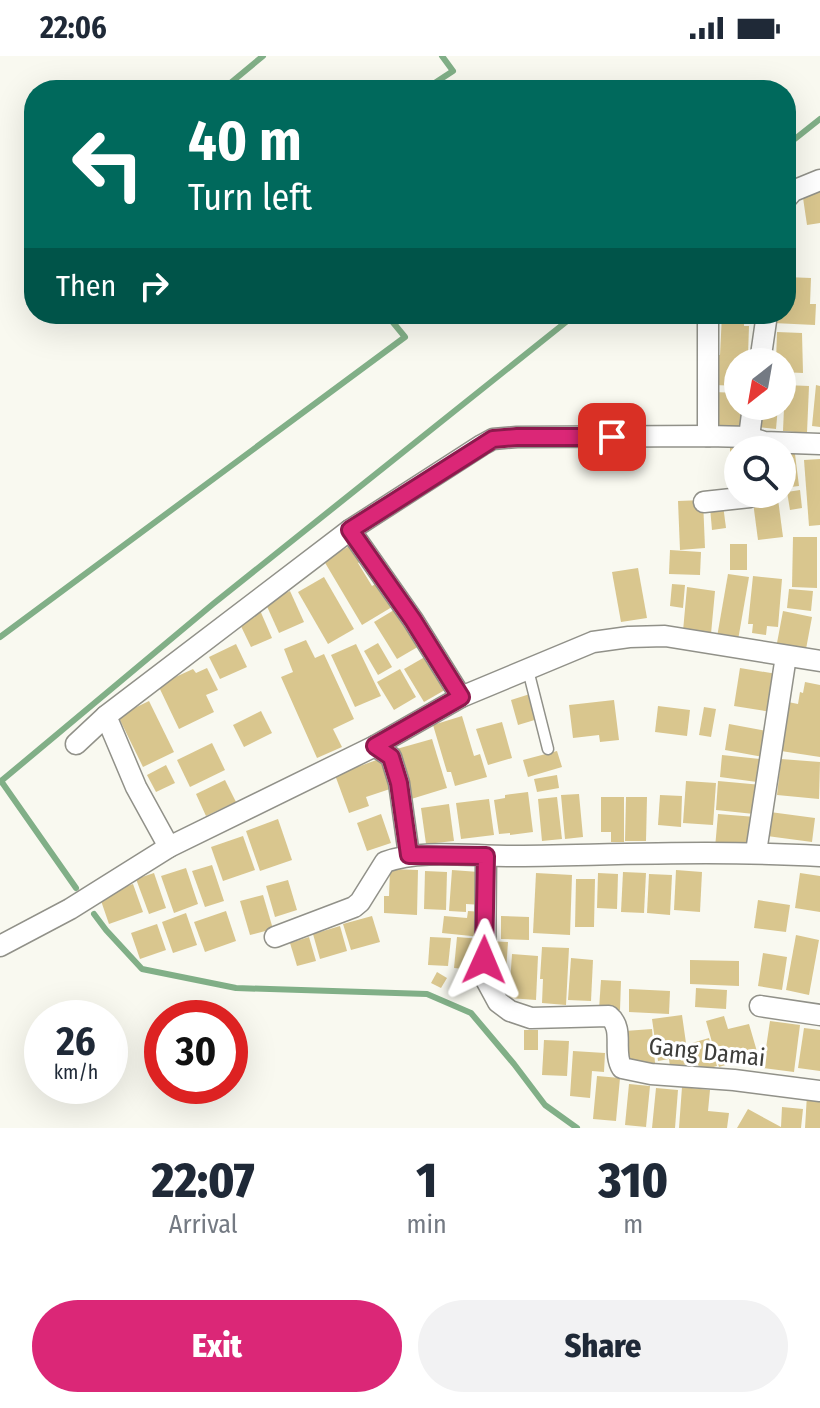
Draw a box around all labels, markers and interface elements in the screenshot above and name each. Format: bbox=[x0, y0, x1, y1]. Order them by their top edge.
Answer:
text: 22:06 bbox=[40, 10, 107, 46]
text: 40 m bbox=[188, 108, 302, 175]
icon: left bbox=[56, 112, 160, 216]
text: Turn left bbox=[188, 176, 312, 220]
icon: right bbox=[132, 264, 176, 308]
text: Then bbox=[56, 268, 116, 304]
north arrow bbox=[724, 348, 796, 420]
map controls bbox=[724, 348, 796, 508]
pin bbox=[578, 403, 646, 471]
icon: arrive bbox=[590, 415, 634, 459]
button: search bbox=[724, 436, 796, 508]
position arrow bbox=[442, 918, 526, 1002]
speed limit sign: 30 bbox=[144, 1000, 248, 1104]
text: 26 bbox=[56, 1018, 96, 1066]
street label: Gang Damai bbox=[647, 1032, 767, 1072]
text: km/h bbox=[54, 1060, 98, 1084]
text: 22:07 bbox=[152, 1152, 255, 1210]
text: 1 bbox=[416, 1152, 437, 1210]
text: 310 bbox=[599, 1152, 668, 1210]
text: Arrival bbox=[169, 1209, 238, 1240]
text: min bbox=[406, 1209, 447, 1240]
text: m bbox=[623, 1209, 643, 1240]
button: Exit bbox=[32, 1300, 402, 1392]
button: Share bbox=[418, 1300, 788, 1392]

